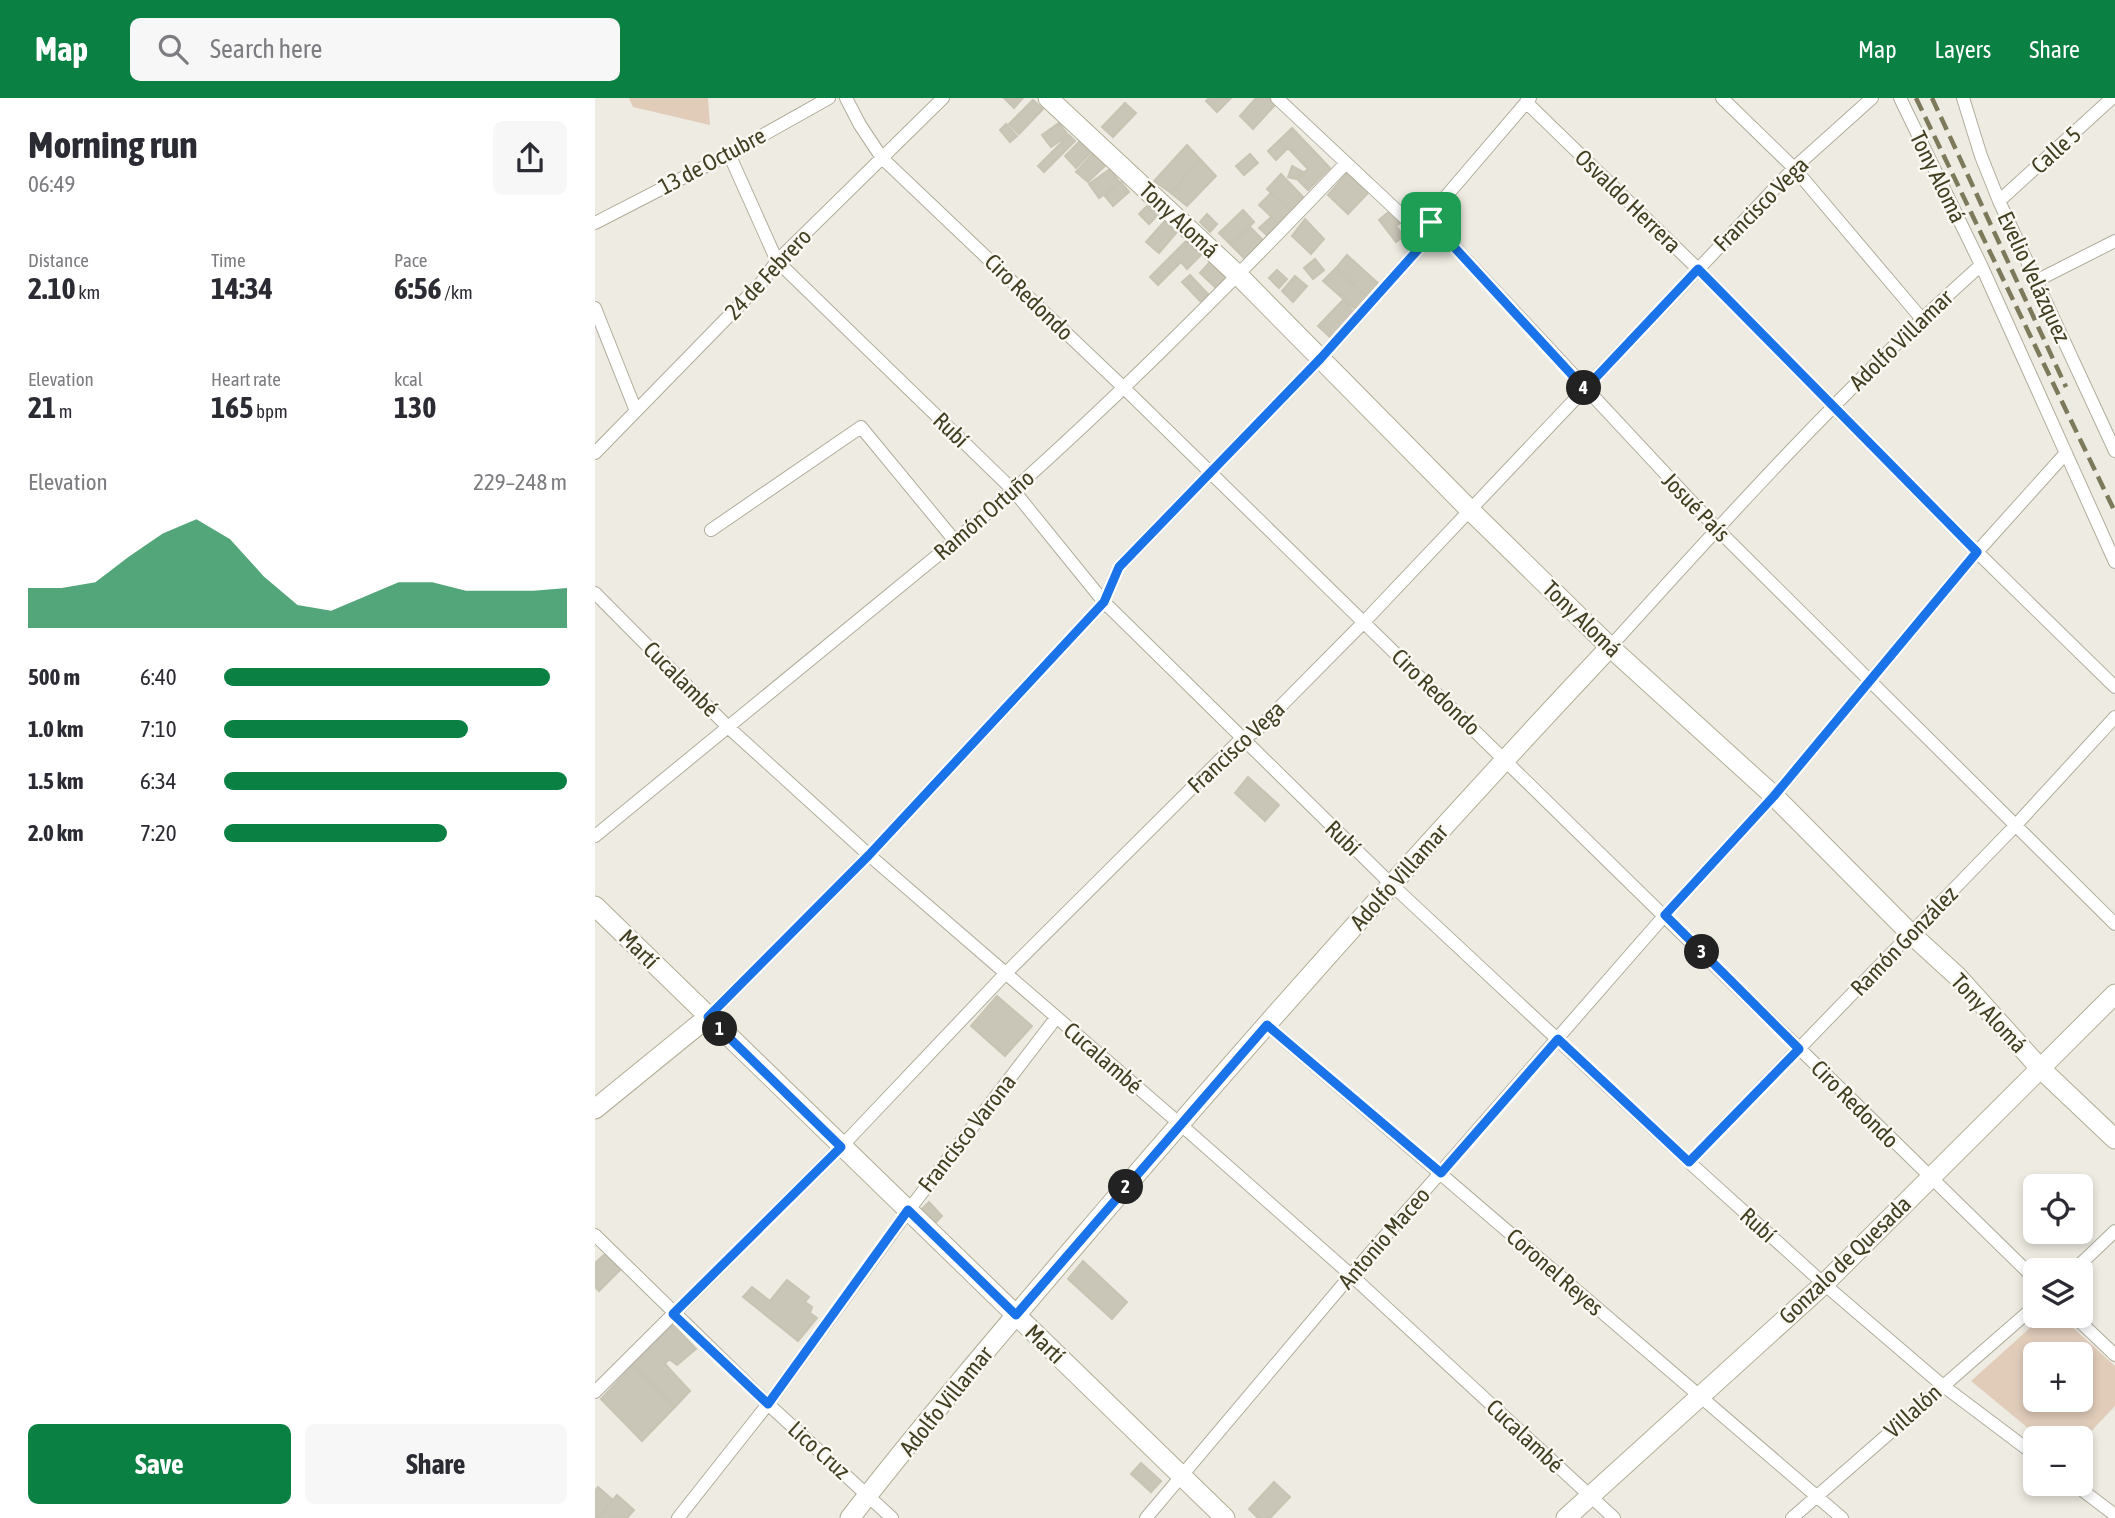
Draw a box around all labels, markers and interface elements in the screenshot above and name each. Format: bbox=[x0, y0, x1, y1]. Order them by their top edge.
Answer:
search box bbox=[130, 18, 620, 81]
text: Map bbox=[35, 30, 88, 68]
icon: search bbox=[154, 30, 192, 68]
text: Search here bbox=[210, 34, 322, 64]
text: Map bbox=[1858, 36, 1897, 63]
text: Layers bbox=[1935, 36, 1991, 63]
text: Share bbox=[2029, 36, 2080, 63]
button: share bbox=[493, 121, 567, 195]
street label: Calle 5 bbox=[2026, 121, 2086, 179]
street label: 13 de Octubre bbox=[654, 122, 770, 200]
text: Morning run bbox=[28, 123, 198, 166]
street label: Tony Alomá bbox=[1905, 127, 1971, 227]
street label: Osvaldo Herrera bbox=[1570, 144, 1686, 258]
street label: Francisco Vega bbox=[1708, 151, 1814, 257]
text: 06:49 bbox=[28, 171, 75, 197]
street label: Tony Alomá bbox=[1134, 177, 1224, 263]
pin bbox=[1401, 192, 1461, 252]
icon: arrive bbox=[1412, 203, 1450, 241]
street label: Evelio Velázquez bbox=[1992, 207, 2076, 347]
street label: 24 de Febrero bbox=[720, 223, 816, 325]
street label: Ciro Redondo bbox=[979, 248, 1079, 346]
text: Distance bbox=[28, 249, 89, 271]
text: Time bbox=[211, 249, 246, 271]
text: Pace bbox=[394, 249, 427, 271]
text: 2.10 bbox=[28, 271, 76, 305]
text: 14:34 bbox=[211, 271, 273, 305]
text: 6:56 bbox=[394, 271, 442, 305]
text: km bbox=[76, 281, 100, 303]
text: /km bbox=[442, 281, 473, 303]
street label: Adolfo Villamar bbox=[1844, 284, 1959, 396]
text: Elevation bbox=[28, 368, 94, 390]
text: Heart rate bbox=[211, 368, 281, 390]
text: kcal bbox=[394, 368, 423, 390]
pin: 4 bbox=[1567, 370, 1601, 406]
text: 4 bbox=[1579, 376, 1588, 398]
text: 21 bbox=[28, 390, 56, 424]
text: 165 bbox=[211, 390, 253, 424]
text: 130 bbox=[394, 390, 436, 424]
text: m bbox=[56, 400, 73, 422]
text: bpm bbox=[253, 400, 288, 422]
street label: Rubí bbox=[928, 407, 974, 453]
street label: Ramón Ortuño bbox=[929, 465, 1039, 565]
street label: Josué País bbox=[1657, 467, 1735, 547]
text: Elevation bbox=[28, 469, 108, 495]
text: 229–248 m bbox=[473, 469, 567, 495]
street label: Tony Alomá bbox=[1538, 575, 1626, 663]
street label: Cucalambé bbox=[638, 636, 724, 722]
street label: Ciro Redondo bbox=[1386, 643, 1486, 741]
text: 500 m bbox=[28, 664, 80, 690]
text: 6:40 bbox=[140, 664, 177, 690]
street label: Francisco Vega bbox=[1182, 696, 1290, 798]
text: 1.0 km bbox=[28, 716, 84, 742]
text: 7:10 bbox=[140, 716, 177, 742]
text: 1.5 km bbox=[28, 768, 84, 794]
text: 6:34 bbox=[140, 768, 177, 794]
street label: Rubí bbox=[1320, 815, 1366, 861]
street label: Adolfo Villamar bbox=[1345, 818, 1454, 935]
text: 2.0 km bbox=[28, 820, 84, 846]
text: 7:20 bbox=[140, 820, 177, 846]
street label: Ramón González bbox=[1845, 881, 1963, 1001]
street label: Martí bbox=[614, 924, 664, 974]
pin: 3 bbox=[1685, 934, 1719, 970]
text: 3 bbox=[1697, 940, 1706, 962]
street label: Tony Alomá bbox=[1946, 968, 2032, 1058]
pin: 1 bbox=[703, 1012, 737, 1046]
text: 1 bbox=[715, 1017, 724, 1039]
street label: Cucalambé bbox=[1058, 1017, 1148, 1099]
street label: Ciro Redondo bbox=[1806, 1055, 1904, 1153]
street label: Francisco Varona bbox=[913, 1069, 1021, 1197]
pin: 2 bbox=[1109, 1170, 1143, 1204]
map controls bbox=[2023, 1174, 2093, 1496]
button: locate bbox=[2023, 1174, 2093, 1244]
text: 2 bbox=[1121, 1175, 1130, 1197]
street label: Antonio Maceo bbox=[1333, 1182, 1435, 1294]
street label: Gonzalo de Quesada bbox=[1774, 1191, 1916, 1329]
street label: Rubí bbox=[1735, 1202, 1781, 1248]
street label: Coronel Reyes bbox=[1502, 1223, 1608, 1321]
button: layers bbox=[2023, 1258, 2093, 1328]
street label: Martí bbox=[1020, 1319, 1070, 1369]
street label: Adolfo Villamar bbox=[894, 1340, 999, 1461]
button: + bbox=[2023, 1342, 2093, 1412]
street label: Villalón bbox=[1879, 1379, 1947, 1443]
street label: Cucalambé bbox=[1481, 1394, 1569, 1478]
street label: Lico Cruz bbox=[783, 1416, 855, 1484]
button: Save bbox=[28, 1424, 291, 1504]
button: Share bbox=[305, 1424, 567, 1504]
button: − bbox=[2023, 1426, 2093, 1496]

